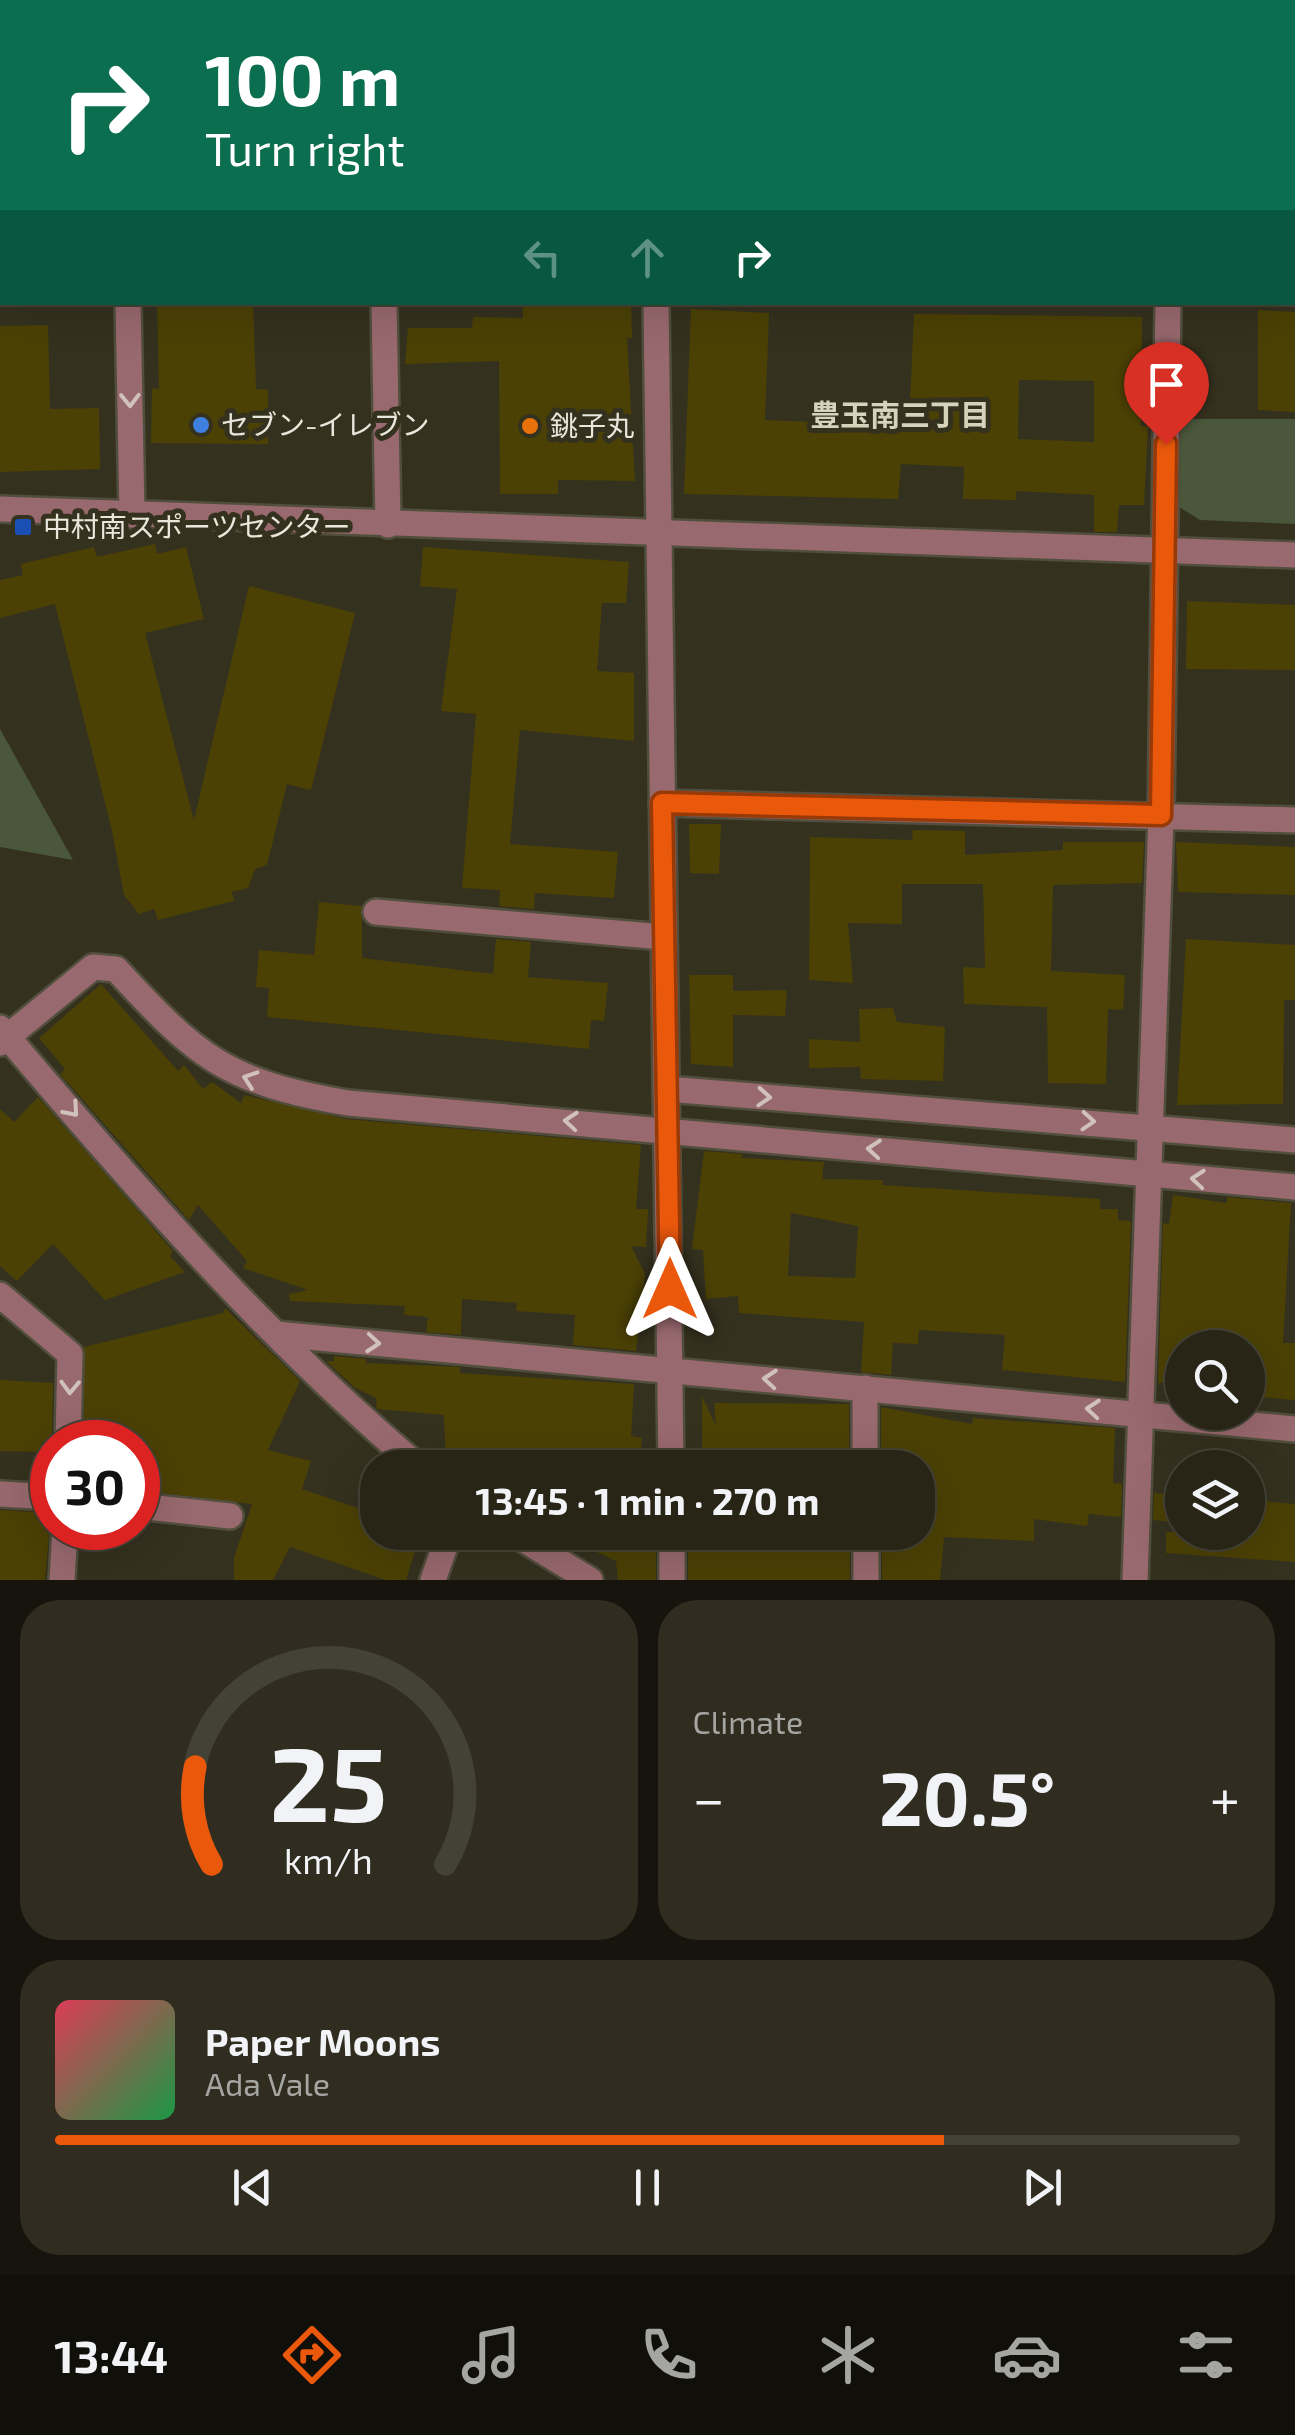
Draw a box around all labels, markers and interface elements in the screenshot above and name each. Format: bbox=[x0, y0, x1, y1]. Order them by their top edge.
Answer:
text: 100 m bbox=[205, 36, 400, 120]
icon: right bbox=[40, 40, 170, 170]
text: Turn right bbox=[205, 121, 405, 175]
icon: left bbox=[515, 230, 570, 285]
icon: ahead bbox=[620, 230, 675, 285]
icon: right bbox=[725, 230, 780, 285]
pin bbox=[1124, 342, 1209, 445]
icon: arrive bbox=[1139, 357, 1194, 412]
one-way arrow bbox=[119, 392, 141, 408]
district label: 豊玉南三丁目 bbox=[810, 396, 990, 432]
place label: セブン-イレブン bbox=[221, 407, 430, 441]
place label: 銚子丸 bbox=[550, 408, 634, 442]
marker: セブン-イレブン bbox=[190, 414, 212, 436]
marker: 銚子丸 bbox=[519, 415, 541, 437]
place label: 中村南スポーツセンター bbox=[43, 509, 350, 543]
marker: 中村南スポーツセンター bbox=[12, 516, 34, 538]
one-way arrow bbox=[243, 1070, 260, 1091]
one-way arrow bbox=[757, 1085, 773, 1107]
one-way arrow bbox=[60, 1098, 78, 1117]
one-way arrow bbox=[1081, 1110, 1097, 1131]
one-way arrow bbox=[563, 1111, 579, 1133]
one-way arrow bbox=[866, 1139, 882, 1161]
one-way arrow bbox=[1189, 1169, 1205, 1191]
position arrow bbox=[618, 1237, 722, 1341]
map controls bbox=[1165, 1330, 1265, 1550]
button: search bbox=[1165, 1330, 1265, 1430]
one-way arrow bbox=[366, 1331, 382, 1353]
one-way arrow bbox=[761, 1368, 777, 1390]
one-way arrow bbox=[59, 1380, 80, 1396]
one-way arrow bbox=[1085, 1399, 1101, 1420]
speed limit sign: 30 bbox=[30, 1420, 160, 1550]
button: layers bbox=[1165, 1450, 1265, 1550]
text: 13:45 · 1 min · 270 m bbox=[475, 1477, 820, 1523]
text: Climate bbox=[693, 1702, 803, 1740]
text: 25 bbox=[270, 1718, 388, 1843]
text: 20.5° bbox=[879, 1751, 1055, 1841]
text: − bbox=[693, 1764, 725, 1830]
text: + bbox=[1210, 1764, 1240, 1830]
text: km/h bbox=[284, 1838, 373, 1881]
text: Paper Moons bbox=[205, 2018, 441, 2064]
text: Ada Vale bbox=[205, 2064, 330, 2102]
icon: previous bbox=[225, 2160, 280, 2215]
icon: pause bbox=[620, 2160, 675, 2215]
icon: next bbox=[1015, 2160, 1070, 2215]
icon: directions bbox=[277, 2320, 347, 2390]
icon: music bbox=[456, 2320, 526, 2390]
icon: phone bbox=[634, 2320, 704, 2390]
icon: climate bbox=[813, 2320, 883, 2390]
icon: car bbox=[992, 2320, 1062, 2390]
icon: filters bbox=[1171, 2320, 1241, 2390]
text: 13:44 bbox=[54, 2328, 168, 2382]

